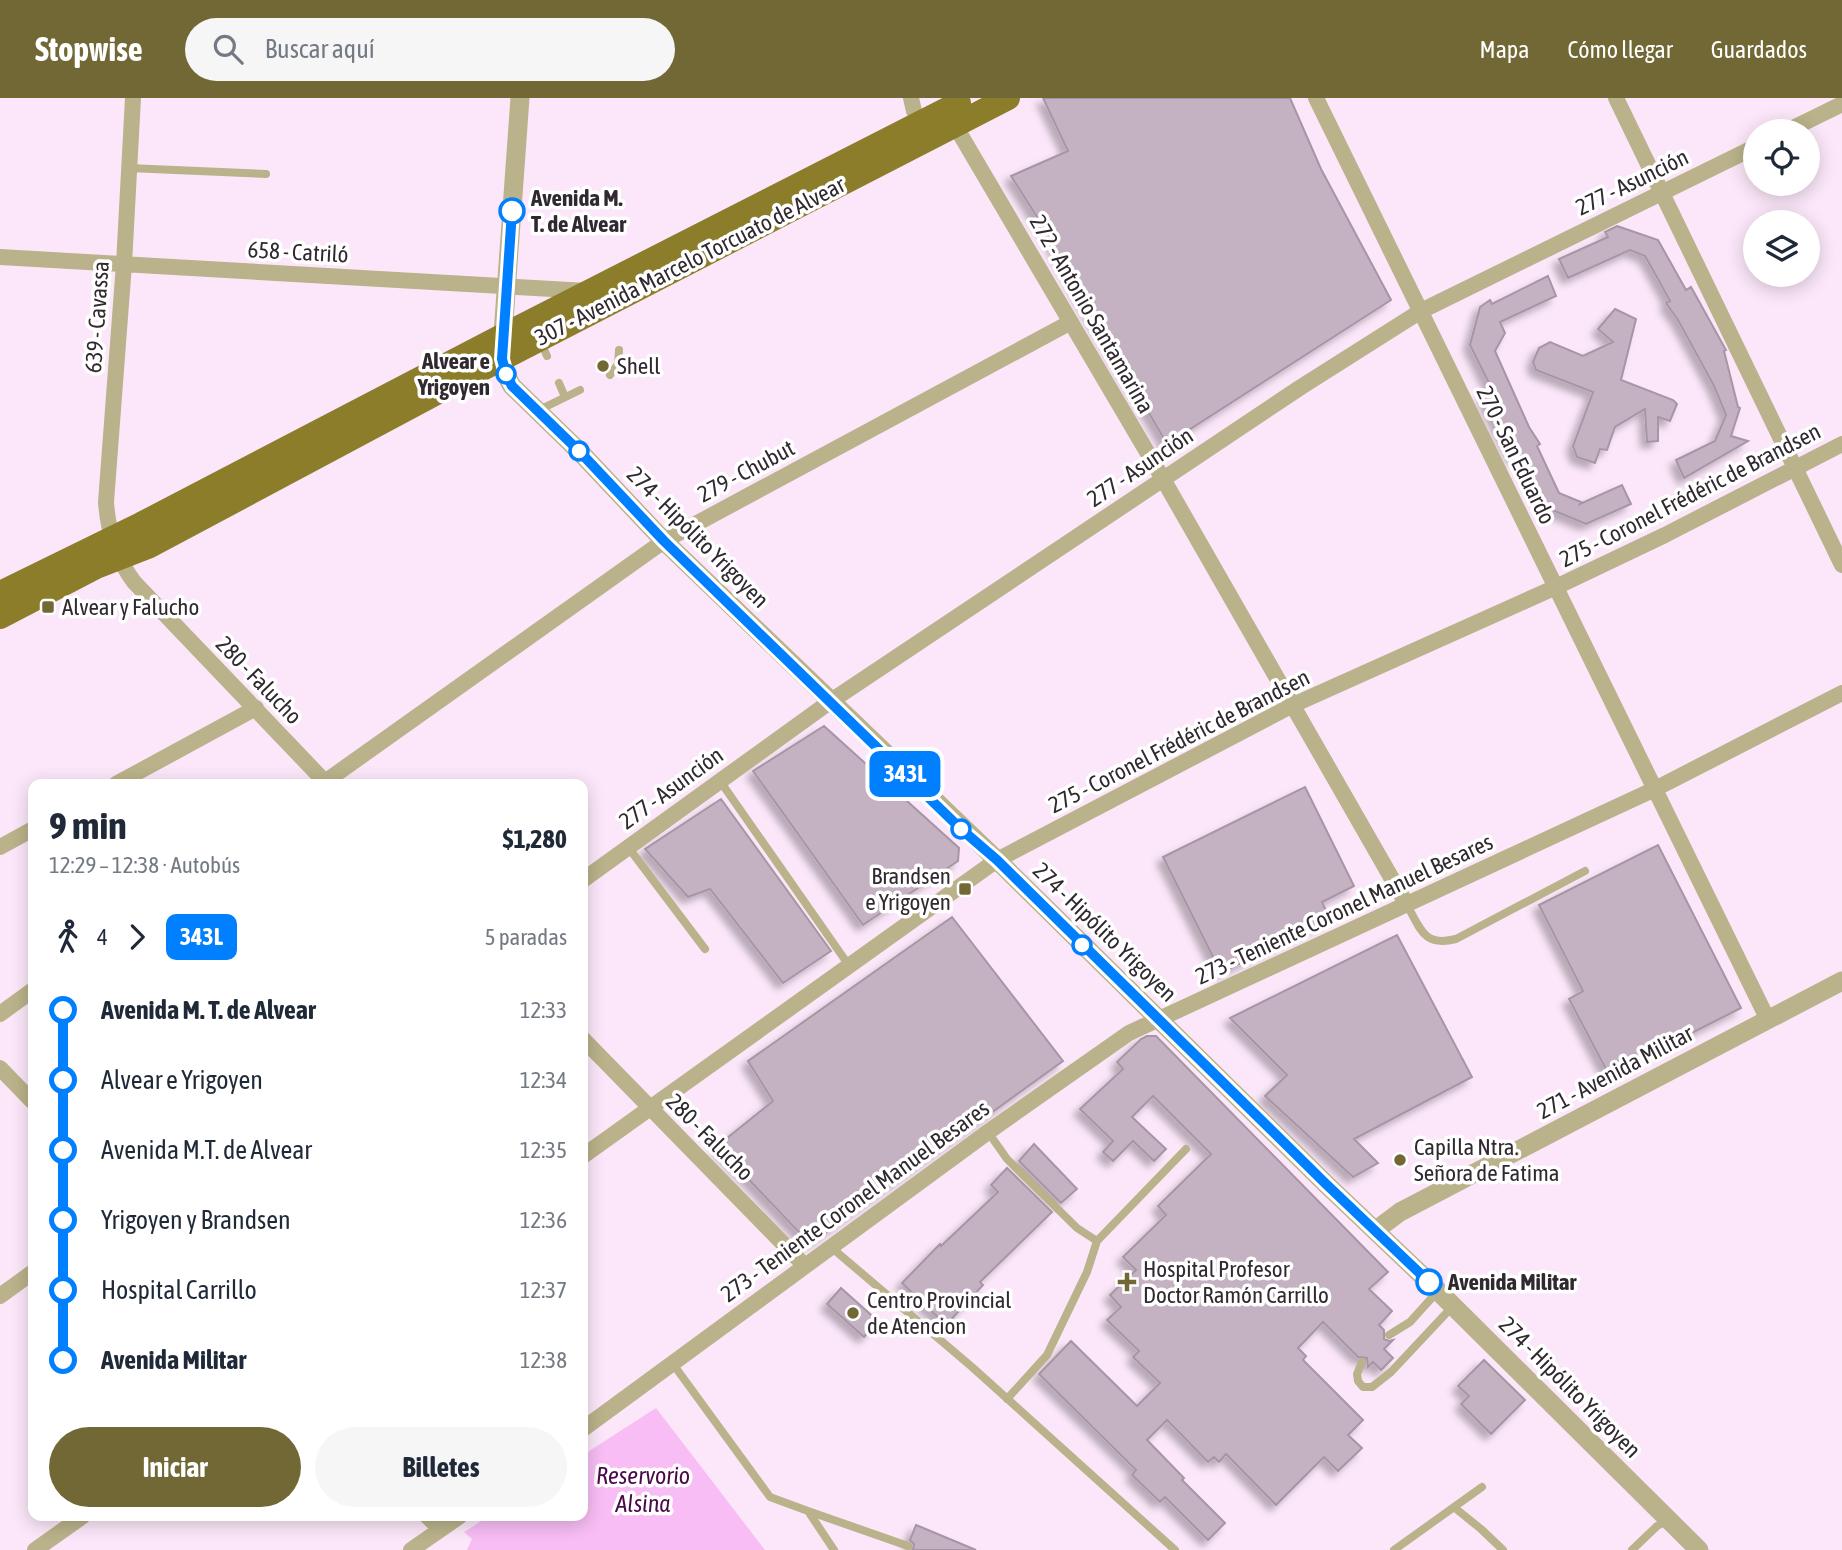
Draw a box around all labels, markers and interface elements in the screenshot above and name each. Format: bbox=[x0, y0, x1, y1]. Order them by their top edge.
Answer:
search box bbox=[185, 18, 675, 81]
text: Stopwise bbox=[35, 30, 143, 68]
icon: search bbox=[209, 30, 247, 68]
text: Buscar aquí bbox=[265, 34, 375, 64]
text: Mapa bbox=[1480, 36, 1529, 63]
text: Cómo llegar bbox=[1567, 36, 1673, 63]
text: Guardados bbox=[1711, 36, 1807, 63]
map controls bbox=[1743, 119, 1820, 287]
button: locate bbox=[1743, 119, 1820, 196]
street label: 277 - Asunción bbox=[1572, 144, 1692, 220]
street label: 307 - Avenida Marcelo Torcuato de Alvear bbox=[531, 171, 850, 351]
place label: Avenida M. T. de Alvear bbox=[530, 185, 627, 237]
marker: Avenida M. T. de Alvear bbox=[499, 198, 525, 224]
street label: 272 - Antonio Santamarina bbox=[1025, 210, 1159, 418]
button: layers bbox=[1743, 210, 1820, 287]
street label: 658 - Catriló bbox=[247, 236, 349, 268]
street label: 639 - Cavassa bbox=[80, 260, 114, 374]
place label: Alvear e Yrigoyen bbox=[417, 348, 490, 400]
place label: Shell bbox=[617, 353, 660, 379]
marker: Shell bbox=[595, 358, 611, 374]
marker: Alvear e Yrigoyen bbox=[496, 364, 516, 384]
street label: 270 - San Eduardo bbox=[1471, 382, 1561, 528]
street label: 275 - Coronel Frédéric de Brandsen bbox=[1555, 418, 1825, 572]
street label: 277 - Asunción bbox=[1082, 422, 1198, 512]
street label: 279 - Chubut bbox=[693, 435, 799, 507]
unlabelled marker bbox=[569, 441, 589, 461]
street label: 274 - Hipólito Yrigoyen bbox=[622, 461, 774, 613]
place label: Alvear y Falucho bbox=[62, 594, 199, 620]
marker: Alvear y Falucho bbox=[40, 599, 56, 615]
street label: 280 - Falucho bbox=[211, 631, 307, 729]
street label: 275 - Coronel Frédéric de Brandsen bbox=[1044, 664, 1314, 818]
street label: 277 - Asunción bbox=[614, 742, 728, 834]
line badge: 343L bbox=[856, 751, 954, 797]
text: 343L bbox=[883, 760, 927, 787]
text: 9 min bbox=[49, 804, 127, 847]
unlabelled marker bbox=[951, 819, 971, 839]
text: $1,280 bbox=[503, 824, 567, 854]
street label: 273 - Teniente Coronel Manuel Besares bbox=[1191, 829, 1497, 989]
text: 12:29 – 12:38 · Autobús bbox=[49, 852, 240, 878]
street label: 274 - Hipólito Yrigoyen bbox=[1028, 857, 1182, 1007]
place label: Brandsen e Yrigoyen bbox=[865, 863, 951, 915]
marker: Brandsen e Yrigoyen bbox=[957, 881, 973, 897]
icon: walk bbox=[49, 918, 87, 956]
icon: forward bbox=[118, 918, 156, 956]
text: 343L bbox=[180, 923, 223, 950]
text: 4 bbox=[97, 924, 108, 950]
text: 5 paradas bbox=[485, 924, 567, 950]
unlabelled marker bbox=[1072, 935, 1092, 955]
text: Avenida M. T. de Alvear bbox=[101, 995, 316, 1025]
text: 12:33 bbox=[520, 997, 567, 1023]
street label: 271 - Avenida Militar bbox=[1533, 1019, 1698, 1124]
text: Alvear e Yrigoyen bbox=[101, 1065, 263, 1095]
text: 12:34 bbox=[520, 1067, 567, 1093]
street label: 280 - Falucho bbox=[661, 1088, 759, 1186]
street label: 273 - Teniente Coronel Manuel Besares bbox=[716, 1095, 994, 1307]
place label: Capilla Ntra. Señora de Fatima bbox=[1414, 1134, 1559, 1186]
text: Avenida M.T. de Alvear bbox=[101, 1135, 312, 1165]
text: 12:35 bbox=[520, 1137, 567, 1163]
marker: Capilla Ntra. Señora de Fatima bbox=[1392, 1152, 1408, 1168]
text: Yrigoyen y Brandsen bbox=[101, 1205, 291, 1235]
text: 12:36 bbox=[520, 1207, 567, 1233]
place label: Hospital Profesor Doctor Ramón Carrillo bbox=[1143, 1256, 1329, 1308]
marker: Avenida Militar bbox=[1416, 1269, 1442, 1295]
place label: Avenida Militar bbox=[1447, 1269, 1578, 1295]
marker: Hospital Profesor Doctor Ramón Carrillo bbox=[1117, 1272, 1137, 1292]
text: Hospital Carrillo bbox=[101, 1275, 257, 1305]
text: 12:37 bbox=[520, 1277, 567, 1303]
place label: Centro Provincial de Atencion bbox=[867, 1287, 1011, 1339]
marker: Centro Provincial de Atencion bbox=[845, 1305, 861, 1321]
street label: 274 - Hipólito Yrigoyen bbox=[1494, 1311, 1646, 1463]
text: Avenida Militar bbox=[101, 1345, 246, 1375]
text: 12:38 bbox=[520, 1347, 567, 1373]
button: Iniciar bbox=[49, 1427, 301, 1507]
button: Billetes bbox=[315, 1427, 567, 1507]
water label: Reservorio Alsina bbox=[596, 1462, 690, 1517]

